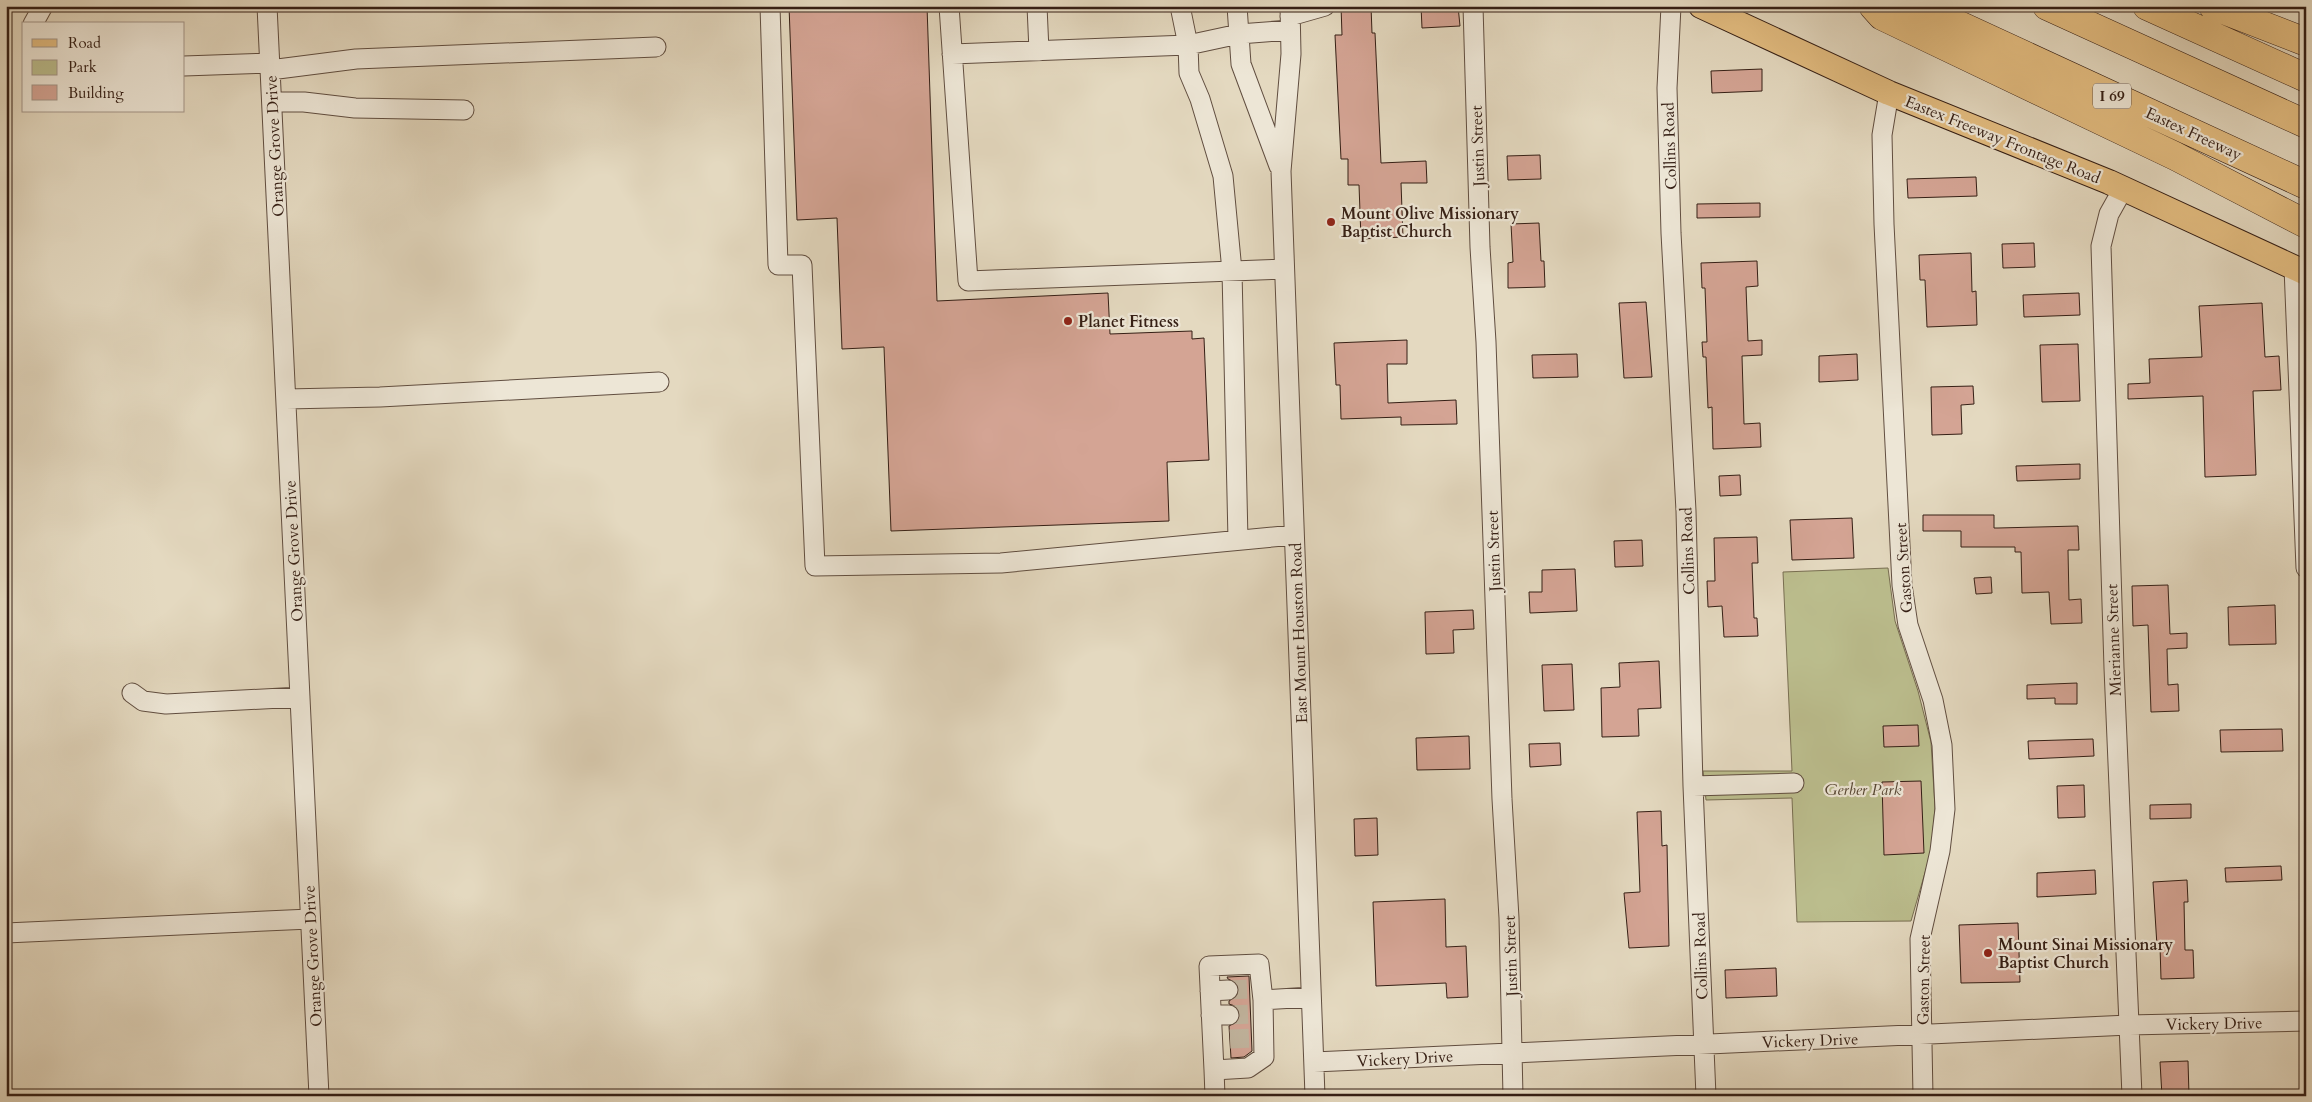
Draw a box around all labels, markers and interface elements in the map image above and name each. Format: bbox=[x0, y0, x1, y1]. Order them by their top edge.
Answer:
legend bbox=[22, 22, 185, 112]
text: Road bbox=[68, 33, 101, 53]
text: Park bbox=[68, 57, 97, 77]
street label: Orange Grove Drive bbox=[260, 75, 290, 217]
text: Building bbox=[68, 83, 124, 103]
road number: I 69 bbox=[2093, 84, 2131, 108]
street label: Eastex Freeway Frontage Road bbox=[1902, 91, 2104, 189]
street label: Collins Road bbox=[1657, 101, 1683, 190]
street label: Eastex Freeway bbox=[2142, 102, 2246, 166]
street label: Justin Street bbox=[1466, 105, 1490, 189]
place label: Mount Olive Missionary Baptist Church bbox=[1341, 203, 1519, 243]
marker: Mount Olive Missionary Baptist Church bbox=[1325, 216, 1337, 228]
place label: Planet Fitness bbox=[1078, 311, 1179, 333]
marker: Planet Fitness bbox=[1062, 315, 1074, 327]
street label: Orange Grove Drive bbox=[279, 480, 309, 622]
street label: Collins Road bbox=[1675, 506, 1701, 595]
street label: Justin Street bbox=[1482, 510, 1506, 594]
street label: Gaston Street bbox=[1890, 522, 1918, 614]
street label: East Mount Houston Road bbox=[1285, 542, 1313, 724]
street label: Mierianne Street bbox=[2101, 583, 2127, 696]
park label: Gerber Park bbox=[1825, 779, 1901, 801]
street label: Orange Grove Drive bbox=[298, 885, 328, 1027]
street label: Collins Road bbox=[1688, 911, 1714, 1000]
street label: Justin Street bbox=[1499, 915, 1523, 999]
place label: Mount Sinai Missionary Baptist Church bbox=[1998, 934, 2173, 974]
street label: Gaston Street bbox=[1912, 935, 1936, 1025]
marker: Mount Sinai Missionary Baptist Church bbox=[1982, 947, 1994, 959]
street label: Vickery Drive bbox=[2165, 1012, 2263, 1036]
street label: Vickery Drive bbox=[1761, 1028, 1859, 1054]
street label: Vickery Drive bbox=[1356, 1045, 1454, 1073]

